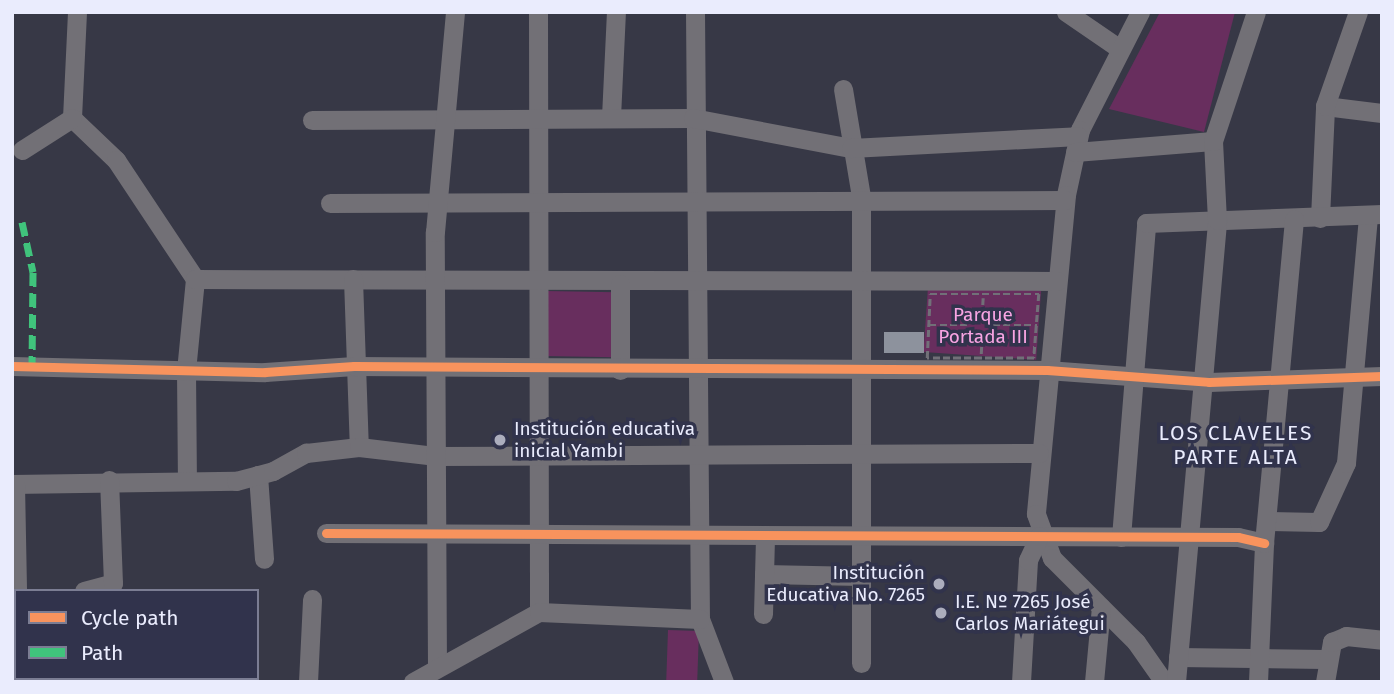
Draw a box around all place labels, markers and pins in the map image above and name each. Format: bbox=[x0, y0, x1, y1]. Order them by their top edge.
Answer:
place label: Institución educativa inicial Yambi bbox=[514, 418, 695, 462]
marker: Institución educativa inicial Yambi bbox=[492, 432, 508, 448]
place label: Institución Educativa No. 7265 bbox=[766, 562, 925, 606]
marker: Institución Educativa No. 7265 bbox=[931, 576, 947, 592]
place label: I.E. Nº 7265 José Carlos Mariátegui bbox=[955, 591, 1105, 635]
marker: I.E. Nº 7265 José Carlos Mariátegui bbox=[933, 605, 949, 621]

